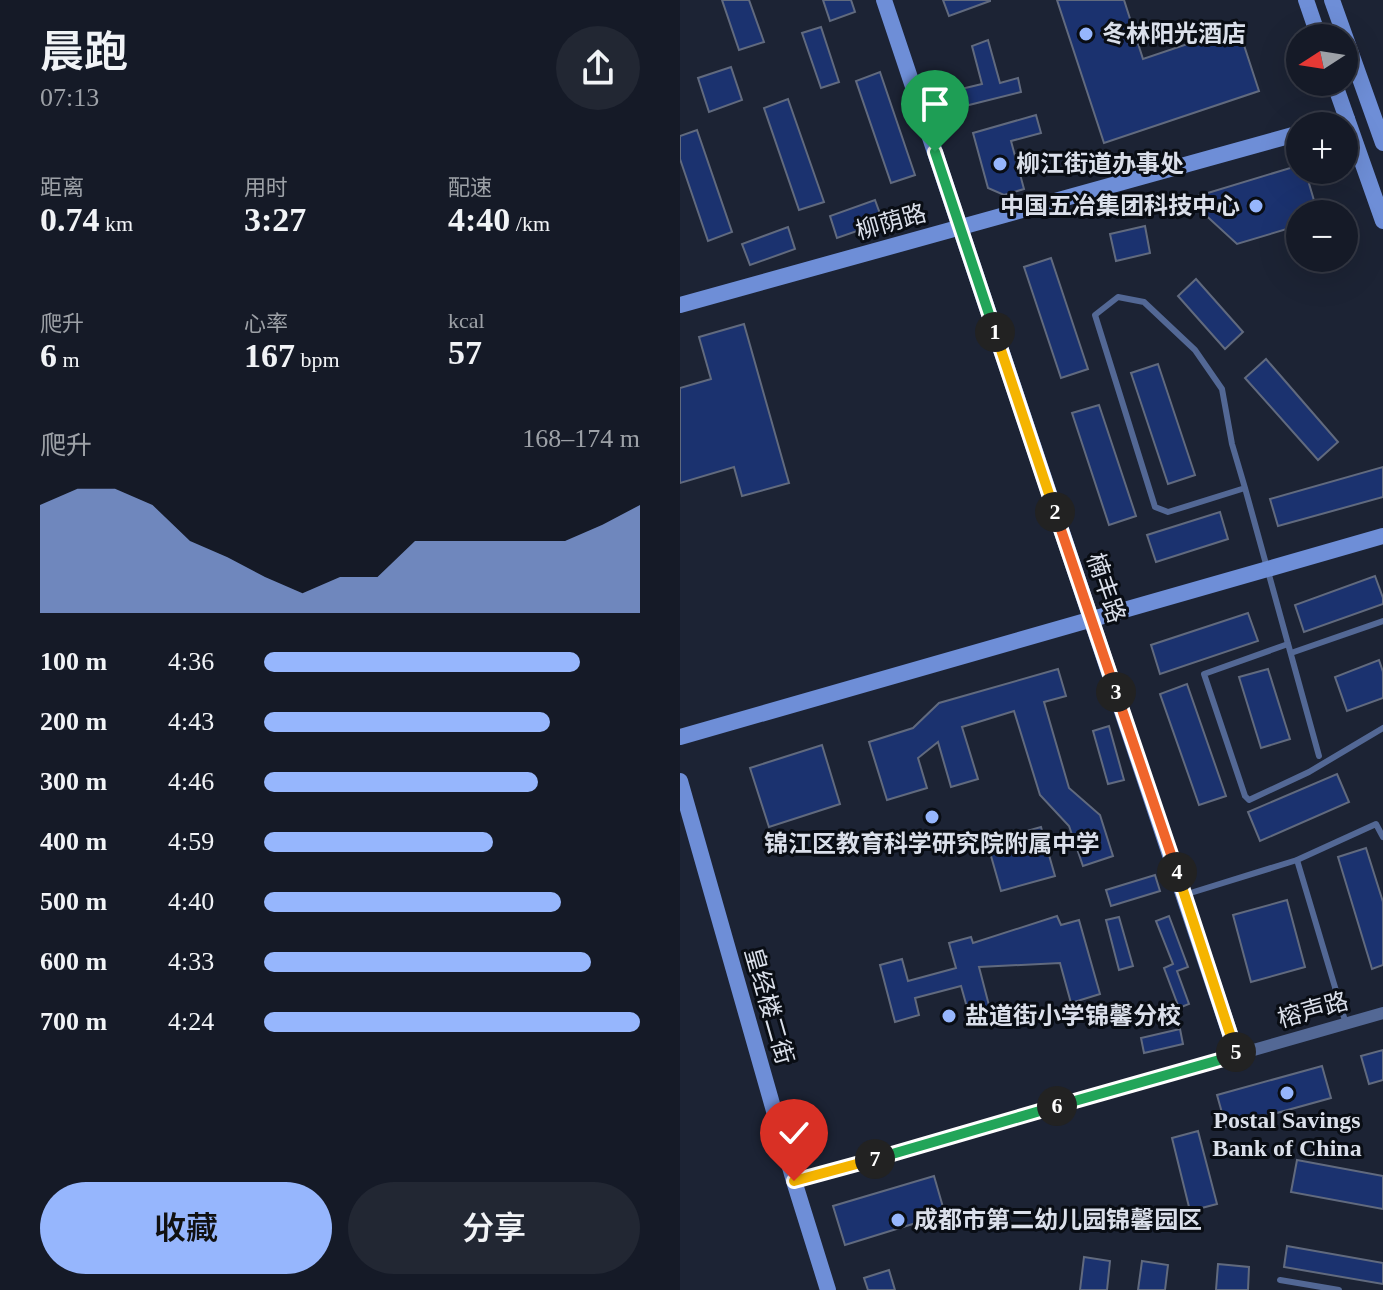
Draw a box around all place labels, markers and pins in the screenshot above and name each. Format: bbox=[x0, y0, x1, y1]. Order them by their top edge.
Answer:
place label: 冬林阳光酒店 bbox=[1102, 21, 1246, 47]
marker: 冬林阳光酒店 bbox=[1077, 25, 1095, 43]
pin bbox=[901, 70, 969, 152]
place label: 柳江街道办事处 bbox=[1016, 151, 1184, 177]
marker: 柳江街道办事处 bbox=[991, 155, 1009, 173]
place label: 中国五冶集团科技中心 bbox=[1000, 193, 1240, 219]
marker: 中国五冶集团科技中心 bbox=[1247, 197, 1265, 215]
pin: 1 bbox=[975, 312, 1015, 352]
pin: 2 bbox=[1035, 492, 1075, 532]
pin: 3 bbox=[1096, 672, 1136, 712]
marker: 锦江区教育科学研究院附属中学 bbox=[923, 808, 941, 826]
place label: 锦江区教育科学研究院附属中学 bbox=[764, 831, 1100, 857]
pin: 4 bbox=[1157, 852, 1197, 892]
place label: 盐道街小学锦馨分校 bbox=[965, 1003, 1181, 1029]
marker: 盐道街小学锦馨分校 bbox=[940, 1007, 958, 1025]
pin: 5 bbox=[1216, 1032, 1256, 1072]
marker: Postal Savings Bank of China bbox=[1278, 1084, 1296, 1102]
pin: 6 bbox=[1037, 1086, 1077, 1126]
pin bbox=[760, 1099, 828, 1181]
place label: Postal Savings Bank of China bbox=[1212, 1107, 1362, 1161]
pin: 7 bbox=[855, 1139, 895, 1179]
place label: 成都市第二幼儿园锦馨园区 bbox=[914, 1207, 1202, 1233]
marker: 成都市第二幼儿园锦馨园区 bbox=[889, 1211, 907, 1229]

